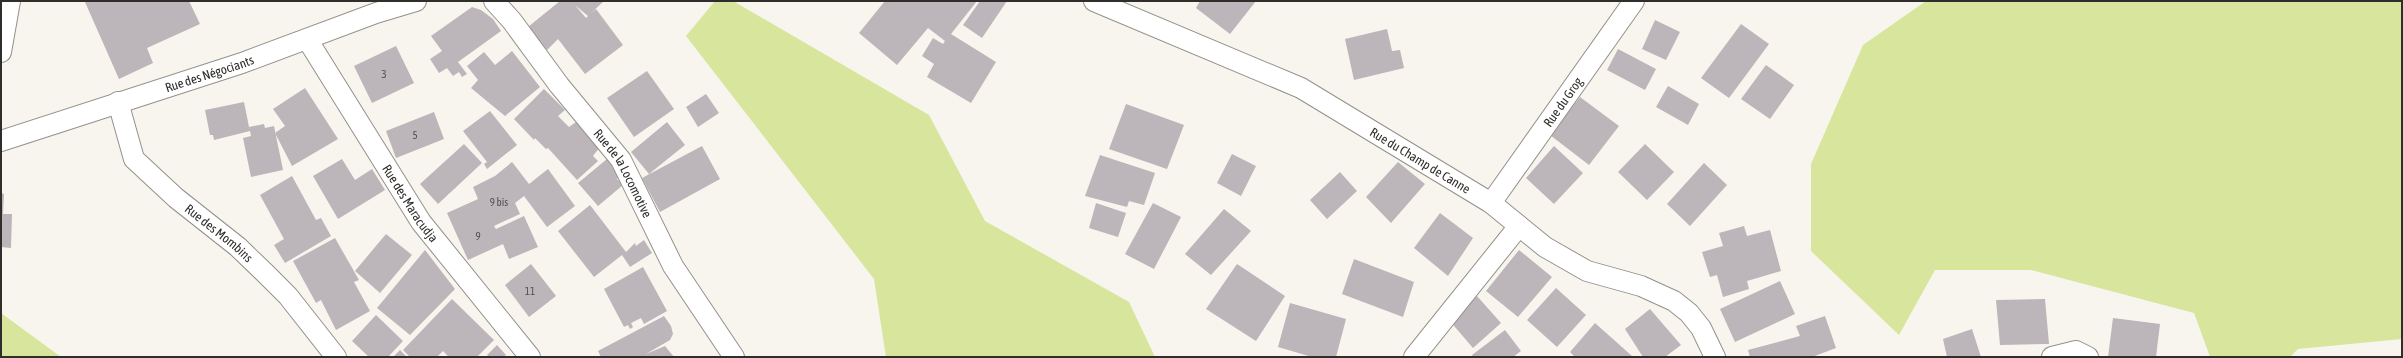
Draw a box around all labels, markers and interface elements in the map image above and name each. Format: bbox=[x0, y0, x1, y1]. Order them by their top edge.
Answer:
street label: Rue des Négociants bbox=[163, 52, 256, 95]
house number: 3 bbox=[381, 68, 387, 80]
street label: Rue du Grog bbox=[1540, 74, 1586, 130]
street label: Rue du Champ de Canne bbox=[1367, 125, 1473, 197]
street label: Rue de la Locomotive bbox=[591, 126, 655, 220]
house number: 5 bbox=[412, 129, 418, 141]
street label: Rue des Maracudja bbox=[379, 162, 441, 245]
house number: 9 bis bbox=[490, 196, 508, 208]
street label: Rue des Mombins bbox=[182, 201, 256, 266]
house number: 9 bbox=[475, 230, 481, 242]
house number: 11 bbox=[525, 285, 535, 297]

